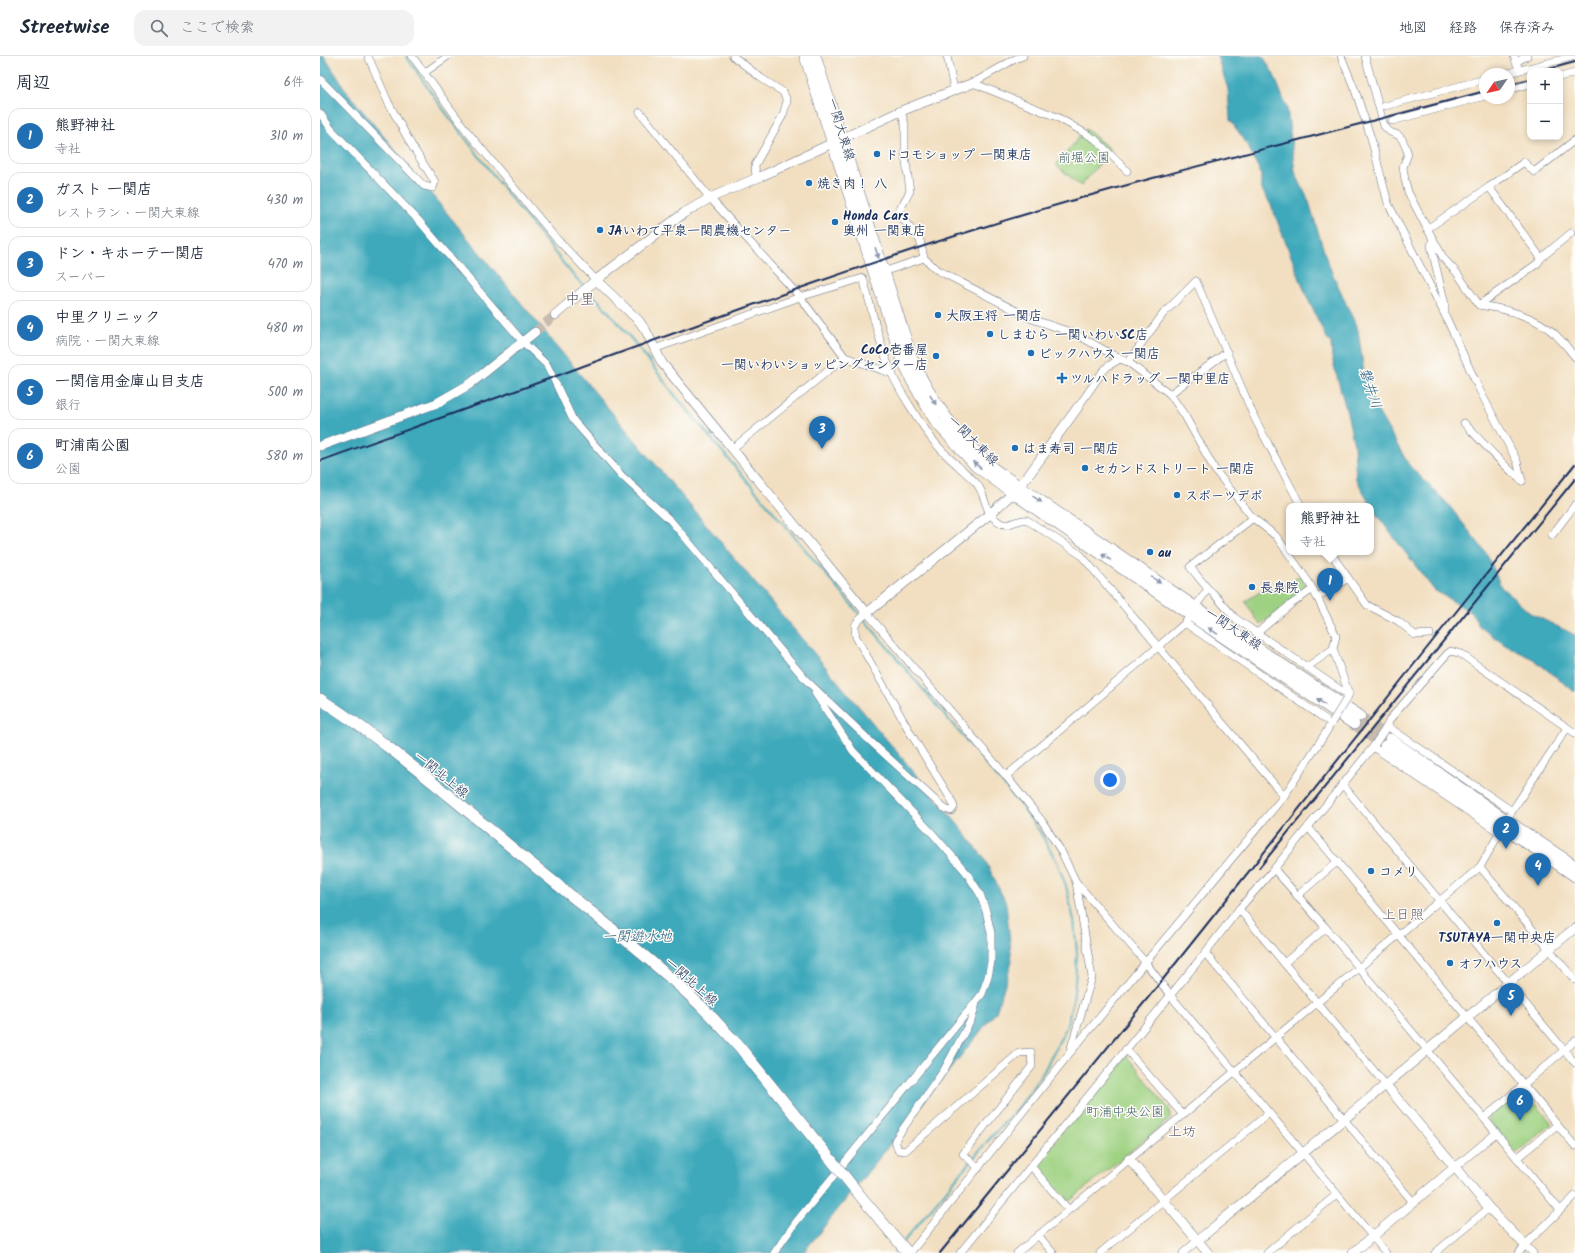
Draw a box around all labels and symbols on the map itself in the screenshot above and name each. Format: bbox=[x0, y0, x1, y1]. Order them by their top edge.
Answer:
north arrow bbox=[1479, 68, 1515, 104]
street label: 一関大東線 bbox=[821, 95, 860, 165]
place label: ドコモショップ 一関東店 bbox=[885, 145, 1032, 166]
park label: 前堀公園 bbox=[1058, 148, 1110, 169]
marker: ドコモショップ 一関東店 bbox=[872, 149, 882, 159]
place label: 焼き肉！ 八 bbox=[817, 174, 887, 195]
marker: 焼き肉！ 八 bbox=[804, 178, 814, 188]
place label: Honda Cars 奥州 一関東店 bbox=[843, 206, 926, 242]
marker: Honda Cars 奥州 一関東店 bbox=[830, 217, 840, 227]
place label: JAいわて平泉一関農機センター bbox=[608, 221, 791, 242]
marker: JAいわて平泉一関農機センター bbox=[595, 225, 605, 235]
one-way arrow bbox=[875, 248, 881, 260]
district label: 中里 bbox=[565, 288, 595, 312]
place label: 大阪王将 一関店 bbox=[946, 306, 1042, 327]
marker: 大阪王将 一関店 bbox=[933, 310, 943, 320]
place label: しまむら 一関いわいSC店 bbox=[998, 325, 1148, 346]
marker: しまむら 一関いわいSC店 bbox=[985, 329, 995, 339]
place label: CoCo壱番屋 一関いわいショッピングセンター店 bbox=[721, 340, 928, 376]
place label: ピックハウス 一関店 bbox=[1039, 344, 1160, 365]
marker: ピックハウス 一関店 bbox=[1026, 348, 1036, 358]
marker: CoCo壱番屋 一関いわいショッピングセンター店 bbox=[931, 351, 941, 361]
water label: 磐井川 bbox=[1353, 365, 1387, 412]
place label: ツルハドラッグ 一関中里店 bbox=[1070, 369, 1230, 390]
marker: ツルハドラッグ 一関中里店 bbox=[1057, 373, 1067, 383]
one-way arrow bbox=[930, 394, 937, 406]
street label: 一関大東線 bbox=[943, 411, 1004, 472]
pin: 3 bbox=[809, 416, 835, 449]
place label: はま寿司 一関店 bbox=[1023, 439, 1119, 460]
marker: はま寿司 一関店 bbox=[1010, 443, 1020, 453]
place label: セカンドストリート 一関店 bbox=[1093, 459, 1255, 480]
one-way arrow bbox=[972, 461, 982, 470]
marker: セカンドストリート 一関店 bbox=[1080, 463, 1090, 473]
place label: スポーツデポ bbox=[1185, 486, 1263, 507]
marker: スポーツデポ bbox=[1172, 490, 1182, 500]
one-way arrow bbox=[1031, 495, 1042, 503]
place label: au bbox=[1158, 543, 1172, 564]
marker: au bbox=[1145, 547, 1155, 557]
one-way arrow bbox=[1100, 553, 1111, 561]
pin: 1 bbox=[1317, 568, 1343, 601]
one-way arrow bbox=[1151, 576, 1161, 584]
place label: 長泉院 bbox=[1260, 578, 1299, 599]
marker: 長泉院 bbox=[1247, 582, 1257, 592]
street label: 一関大東線 bbox=[1200, 602, 1267, 657]
one-way arrow bbox=[1207, 627, 1218, 634]
one-way arrow bbox=[1316, 698, 1326, 706]
street label: 一関北上線 bbox=[409, 747, 474, 804]
your location bbox=[1100, 770, 1120, 790]
pin: 2 bbox=[1493, 816, 1519, 849]
pin: 4 bbox=[1525, 853, 1551, 886]
place label: コメリ bbox=[1379, 862, 1418, 883]
marker: コメリ bbox=[1366, 866, 1376, 876]
district label: 上日照 bbox=[1382, 904, 1424, 926]
marker: TSUTAYA一関中央店 bbox=[1492, 918, 1502, 928]
water label: 一関遊水地 bbox=[602, 926, 673, 948]
place label: TSUTAYA一関中央店 bbox=[1438, 928, 1556, 949]
street label: 一関北上線 bbox=[660, 953, 723, 1012]
place label: オフハウス bbox=[1458, 954, 1522, 975]
marker: オフハウス bbox=[1445, 958, 1455, 968]
pin: 5 bbox=[1498, 983, 1524, 1016]
pin: 6 bbox=[1507, 1088, 1533, 1121]
park label: 町浦中央公園 bbox=[1086, 1102, 1164, 1123]
district label: 上坊 bbox=[1168, 1121, 1196, 1143]

